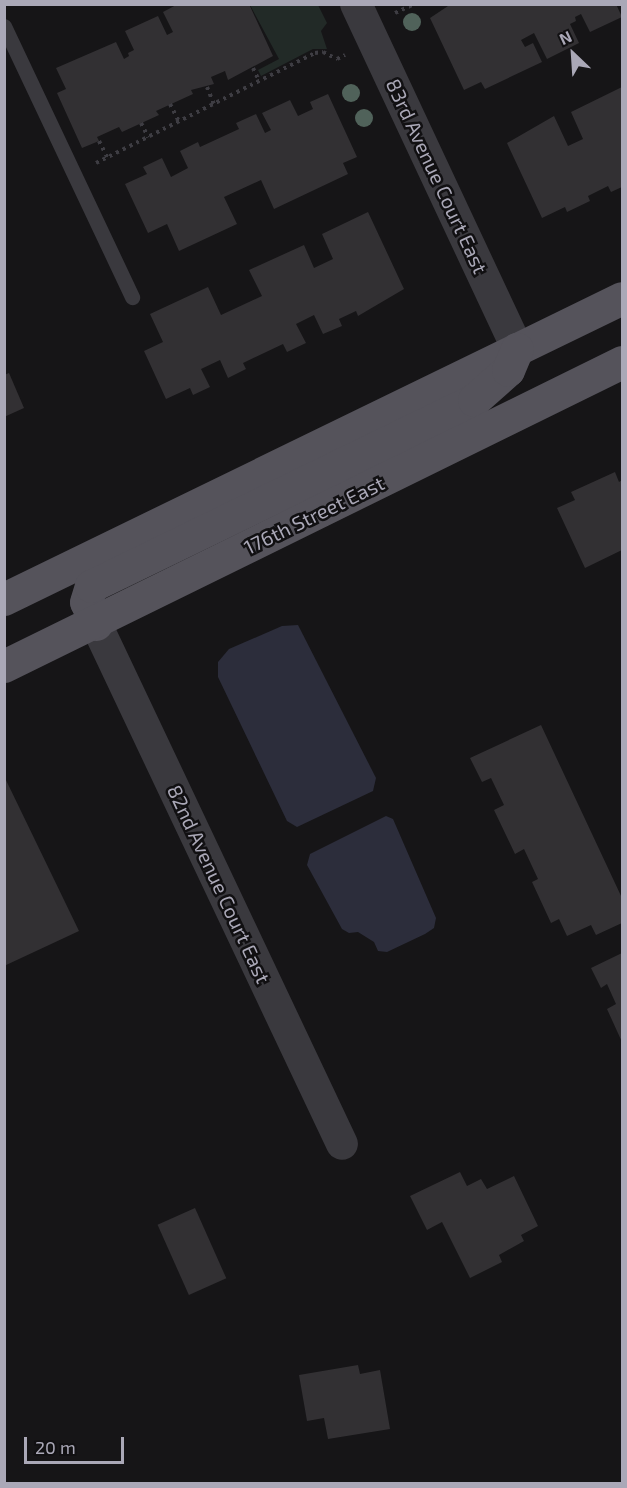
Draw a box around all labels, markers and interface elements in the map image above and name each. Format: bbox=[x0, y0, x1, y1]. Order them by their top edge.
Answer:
north arrow bbox=[543, 24, 603, 84]
text: N bbox=[556, 26, 574, 48]
street label: 83rd Avenue Court East bbox=[381, 75, 493, 277]
street label: 176th Street East bbox=[240, 471, 388, 559]
street label: 82nd Avenue Court East bbox=[162, 781, 276, 987]
scale bar bbox=[27, 1425, 128, 1463]
text: 20 m bbox=[35, 1436, 76, 1458]

